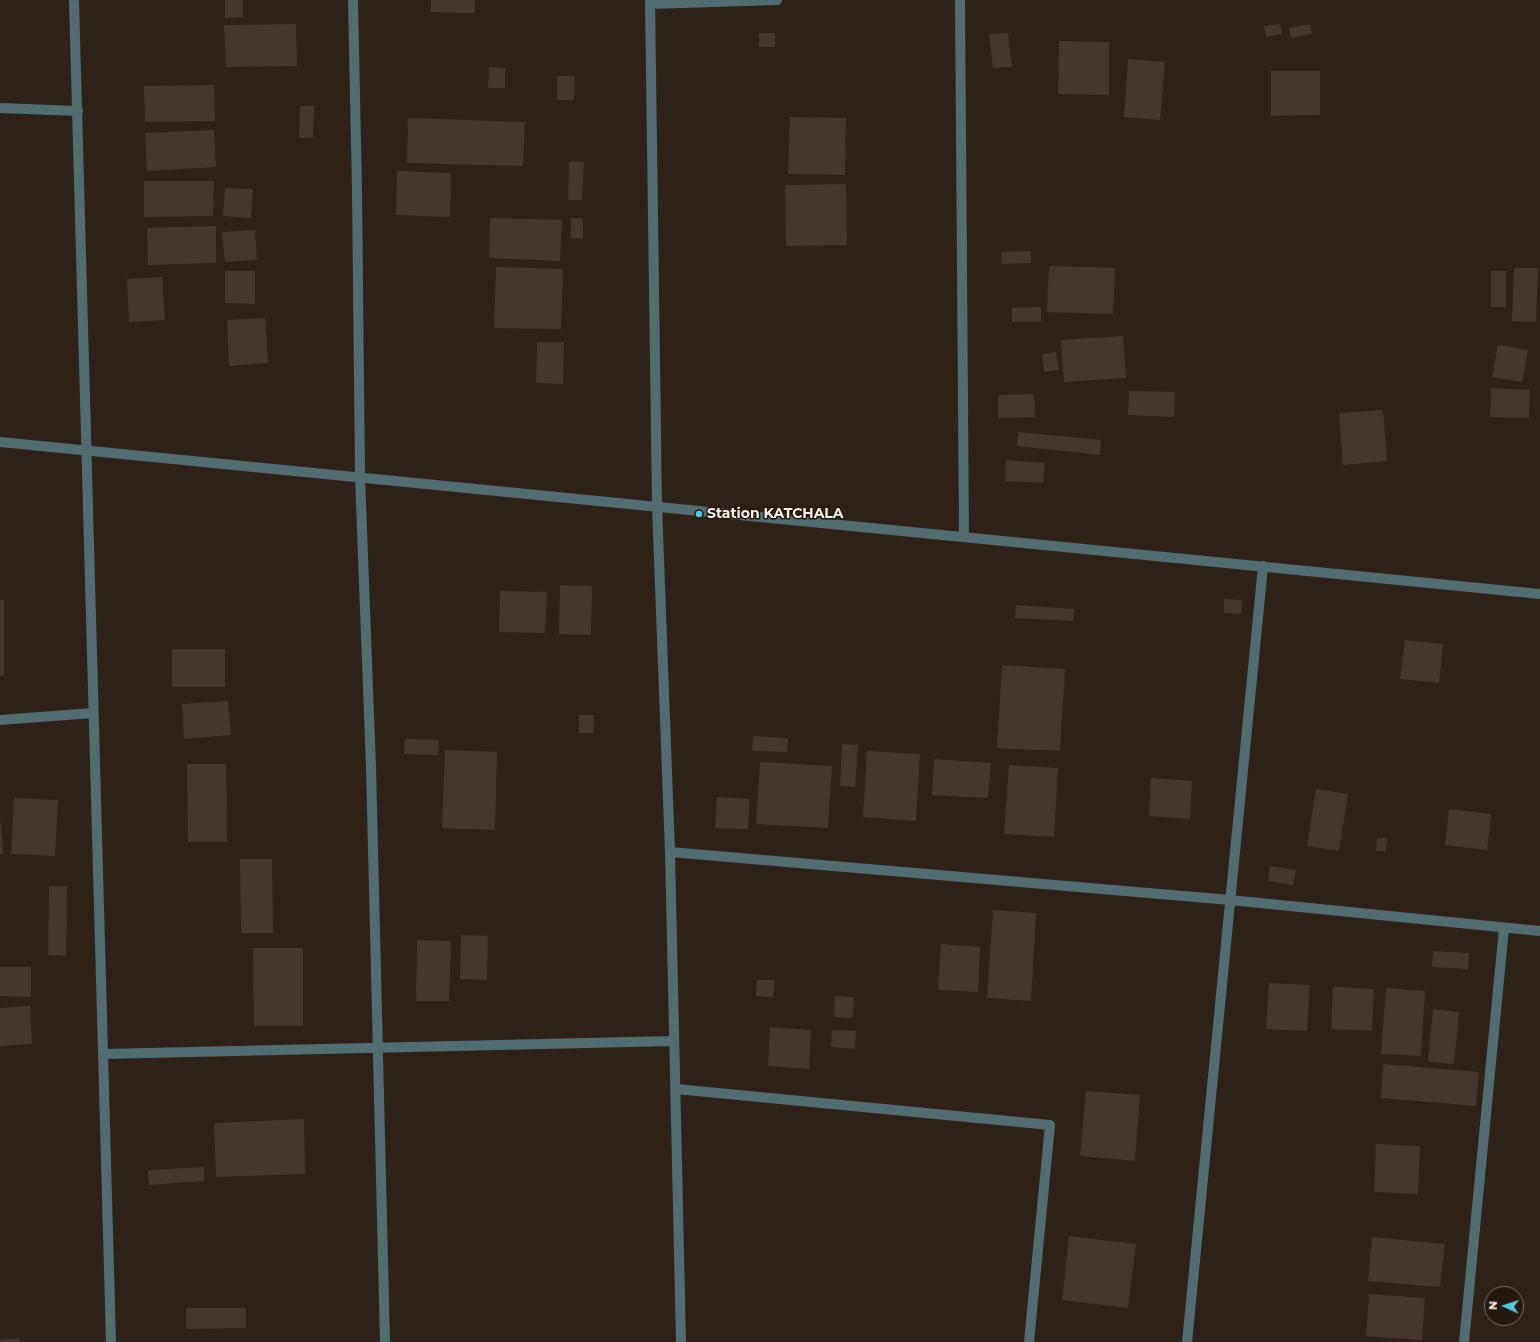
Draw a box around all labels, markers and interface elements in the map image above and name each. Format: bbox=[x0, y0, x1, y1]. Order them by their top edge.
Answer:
place label: Station KATCHALA bbox=[707, 506, 844, 522]
marker: Station KATCHALA bbox=[694, 509, 704, 519]
north arrow bbox=[1484, 1286, 1524, 1326]
text: N bbox=[1486, 1301, 1500, 1310]

